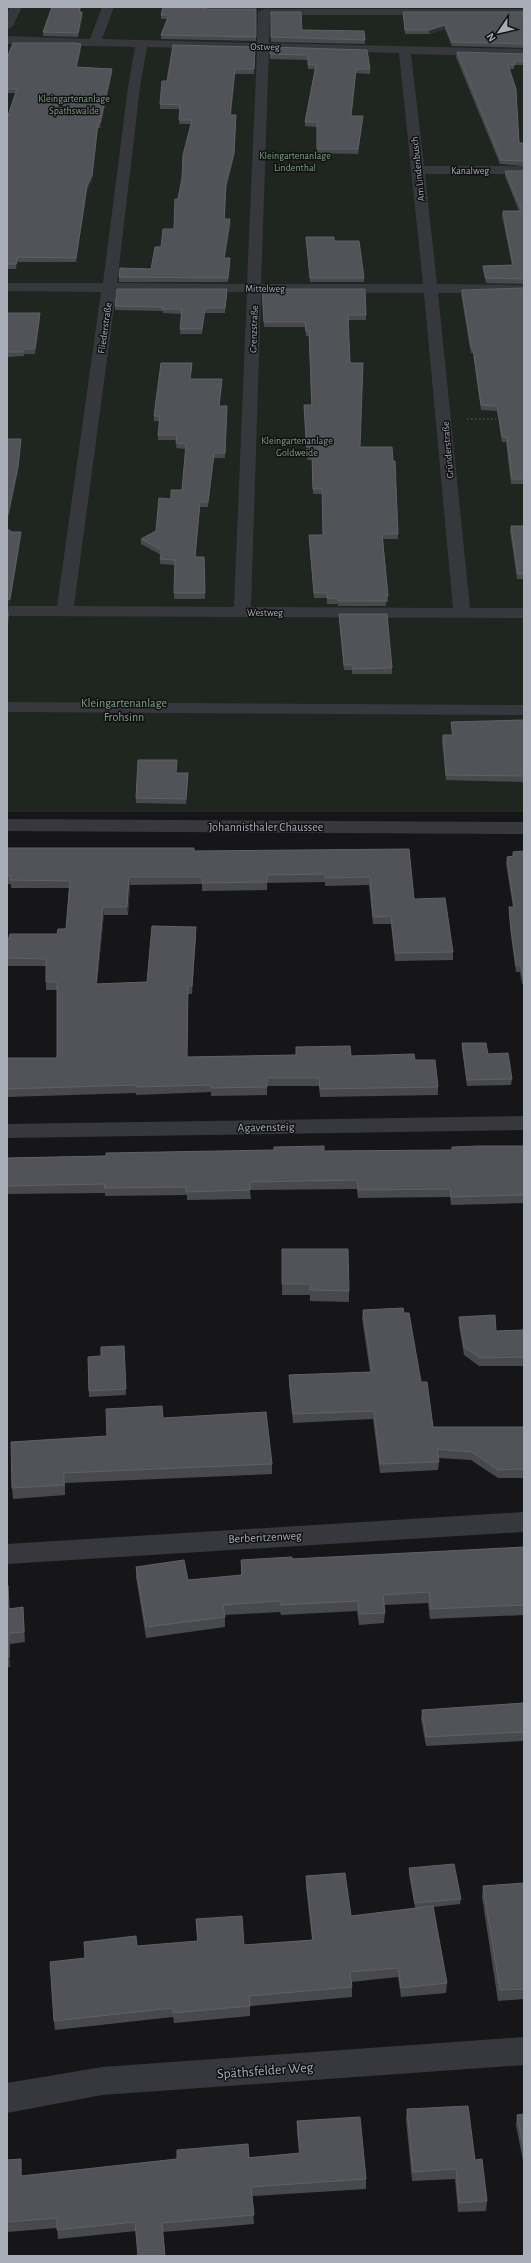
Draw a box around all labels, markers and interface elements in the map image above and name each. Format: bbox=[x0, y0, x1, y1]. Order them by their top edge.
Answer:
north arrow bbox=[479, 12, 519, 52]
text: N bbox=[484, 31, 498, 44]
street label: Ostweg bbox=[250, 42, 280, 52]
park label: Kleingartenanlage Späthswalde bbox=[38, 94, 110, 116]
street label: Am Lindenbusch bbox=[410, 136, 426, 202]
park label: Kleingartenanlage Lindenthal bbox=[259, 151, 331, 173]
street label: Kanalweg bbox=[451, 166, 489, 176]
street label: Mittelweg bbox=[245, 284, 285, 294]
street label: Fliederstraße bbox=[96, 301, 114, 354]
street label: Grenzstraße bbox=[248, 305, 260, 353]
street label: Gründerstraße bbox=[440, 421, 455, 479]
park label: Kleingartenanlage Goldweide bbox=[261, 436, 333, 458]
street label: Westweg bbox=[247, 608, 283, 618]
park label: Kleingartenanlage Frohsinn bbox=[81, 697, 167, 723]
street label: Johannisthaler Chaussee bbox=[209, 821, 323, 833]
street label: Agavensteig bbox=[237, 1121, 295, 1133]
street label: Berberitzenweg bbox=[228, 1529, 302, 1545]
street label: Späthsfelder Weg bbox=[216, 2061, 314, 2081]

